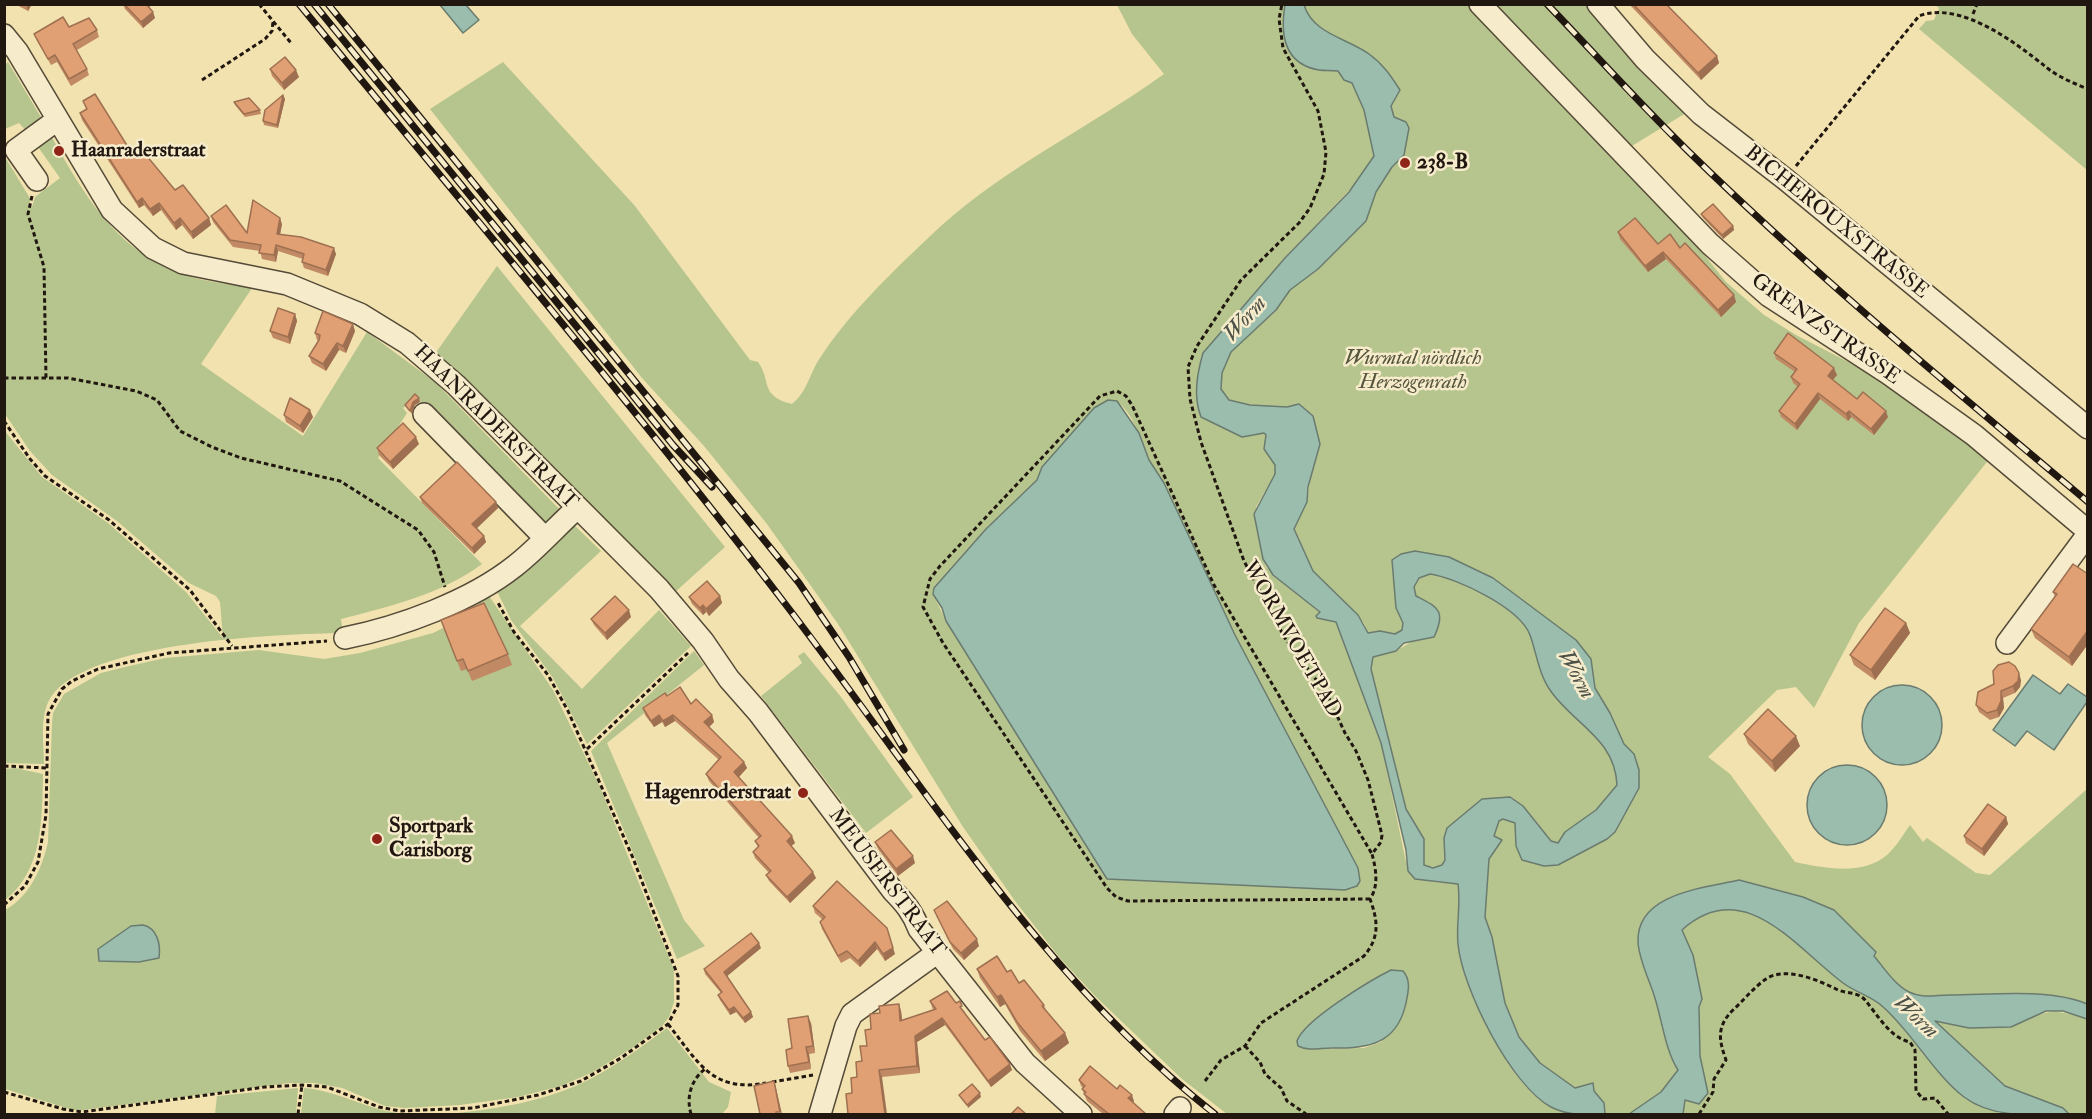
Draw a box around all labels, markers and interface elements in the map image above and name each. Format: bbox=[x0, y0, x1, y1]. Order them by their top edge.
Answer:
place label: Haanraderstraat bbox=[71, 138, 206, 164]
street label: BICHEROUXSTRASSE bbox=[1739, 141, 1933, 305]
marker: Haanraderstraat bbox=[52, 144, 66, 158]
place label: 238-B bbox=[1417, 150, 1468, 176]
marker: 238-B bbox=[1398, 156, 1412, 170]
street label: GRENZSTRASSE bbox=[1745, 269, 1905, 391]
water label: Worm bbox=[1219, 292, 1273, 348]
street label: HAANRADERSTRAAT bbox=[408, 341, 582, 515]
park label: Wurmtal nördlich Herzogenrath bbox=[1344, 346, 1482, 396]
street label: WORMVOETPAD bbox=[1236, 557, 1346, 723]
water label: Worm bbox=[1551, 646, 1599, 704]
place label: Hagenroderstraat bbox=[645, 780, 791, 806]
marker: Hagenroderstraat bbox=[796, 786, 810, 800]
street label: MEUSERSTRAAT bbox=[822, 804, 950, 962]
place label: Sportpark Carisborg bbox=[389, 814, 473, 864]
marker: Sportpark Carisborg bbox=[370, 832, 384, 846]
water label: Worm bbox=[1887, 991, 1943, 1045]

